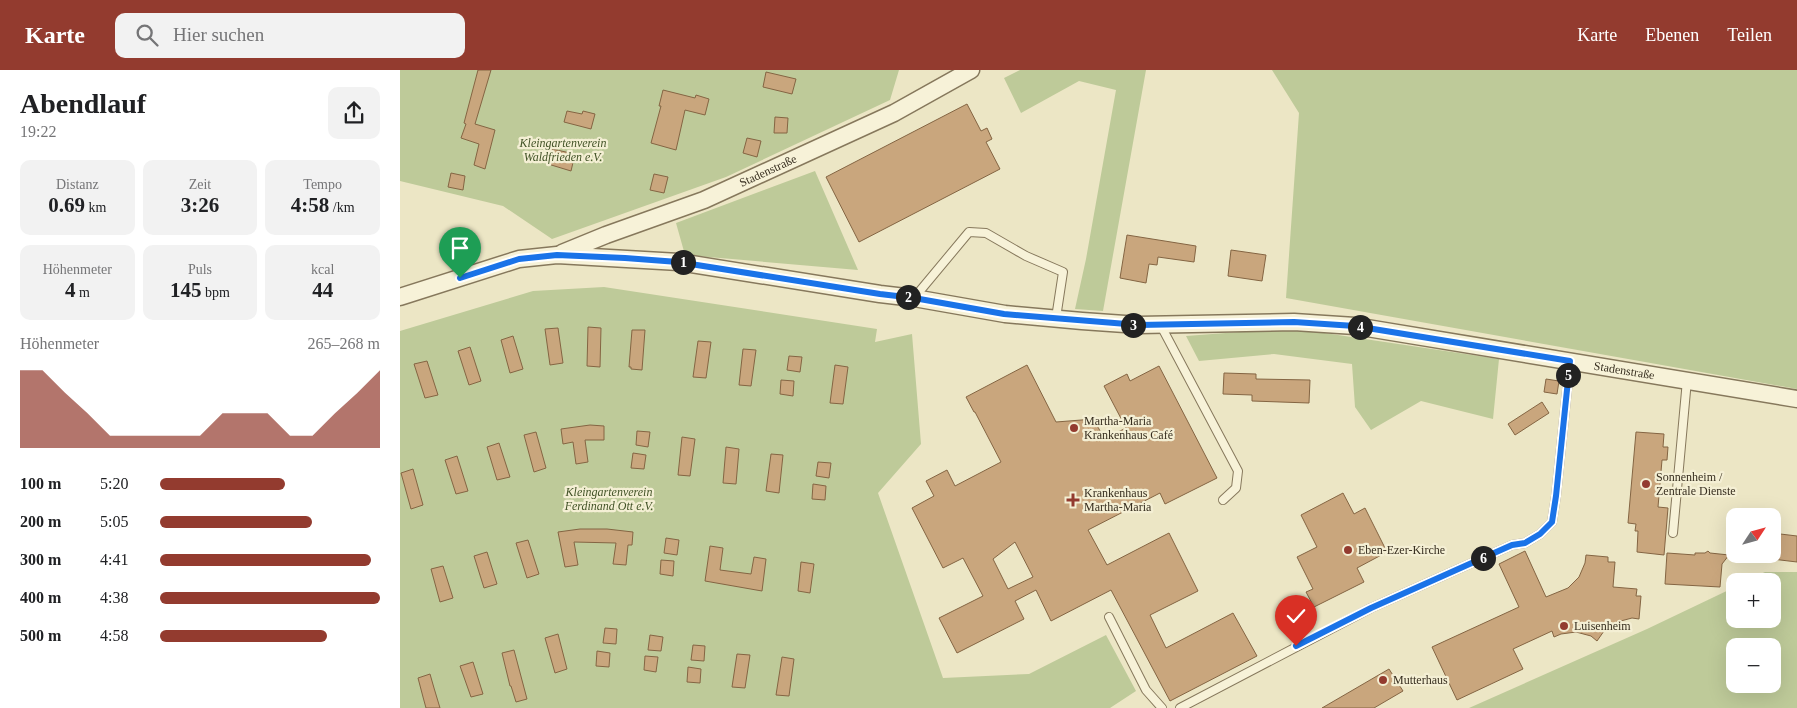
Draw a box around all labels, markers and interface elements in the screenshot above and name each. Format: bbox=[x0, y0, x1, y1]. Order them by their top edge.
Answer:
search box bbox=[115, 13, 465, 58]
icon: search bbox=[133, 21, 161, 49]
text: Karte bbox=[25, 22, 85, 48]
text: Hier suchen bbox=[173, 24, 264, 45]
text: Karte bbox=[1577, 25, 1617, 45]
text: Ebenen bbox=[1645, 25, 1699, 45]
text: Teilen bbox=[1727, 25, 1772, 45]
button: share bbox=[328, 87, 380, 139]
text: Abendlauf bbox=[20, 88, 146, 119]
text: 19:22 bbox=[20, 123, 56, 140]
park label: Kleingartenverein Waldfrieden e.V. bbox=[519, 136, 606, 164]
street label: Stadenstraße bbox=[737, 152, 799, 190]
text: Distanz bbox=[56, 177, 99, 192]
text: Zeit bbox=[189, 177, 211, 192]
text: Tempo bbox=[303, 177, 342, 192]
text: 0.69 bbox=[48, 193, 85, 217]
text: 3:26 bbox=[181, 193, 219, 217]
text: 4:58 bbox=[291, 193, 329, 217]
text: km bbox=[85, 200, 106, 215]
text: /km bbox=[329, 200, 355, 215]
pin bbox=[439, 227, 481, 278]
icon: arrive bbox=[446, 234, 474, 262]
pin: 1 bbox=[670, 250, 696, 274]
text: 1 bbox=[680, 255, 687, 270]
text: Höhenmeter bbox=[43, 262, 112, 277]
text: Puls bbox=[188, 262, 212, 277]
text: kcal bbox=[311, 262, 334, 277]
text: 4 bbox=[65, 278, 75, 302]
text: 145 bbox=[170, 278, 202, 302]
text: 44 bbox=[312, 278, 333, 302]
pin: 2 bbox=[896, 284, 920, 310]
text: m bbox=[75, 285, 90, 300]
text: bpm bbox=[202, 285, 230, 300]
text: 2 bbox=[905, 290, 912, 305]
pin: 3 bbox=[1120, 312, 1146, 338]
pin: 4 bbox=[1348, 314, 1372, 340]
text: 3 bbox=[1130, 318, 1137, 333]
text: 4 bbox=[1357, 320, 1364, 335]
text: Höhenmeter bbox=[20, 335, 99, 352]
text: 265–268 m bbox=[308, 335, 380, 352]
street label: Stadenstraße bbox=[1593, 359, 1656, 382]
pin: 5 bbox=[1556, 362, 1580, 388]
text: 5 bbox=[1565, 368, 1572, 383]
place label: Martha-Maria Krankenhaus Café bbox=[1084, 414, 1173, 442]
marker: Martha-Maria Krankenhaus Café bbox=[1068, 422, 1080, 434]
place label: Sonnenheim / Zentrale Dienste bbox=[1656, 470, 1736, 498]
text: 100 m bbox=[20, 475, 61, 492]
text: 5:20 bbox=[100, 475, 128, 492]
marker: Sonnenheim / Zentrale Dienste bbox=[1640, 478, 1652, 490]
park label: Kleingartenverein Ferdinand Ott e.V. bbox=[564, 485, 654, 513]
place label: Krankenhaus Martha-Maria bbox=[1084, 486, 1152, 514]
marker: Krankenhaus Martha-Maria bbox=[1066, 493, 1080, 507]
north arrow bbox=[1726, 508, 1781, 562]
map controls bbox=[1726, 508, 1781, 693]
text: 200 m bbox=[20, 513, 61, 530]
text: 5:05 bbox=[100, 513, 128, 530]
place label: Eben-Ezer-Kirche bbox=[1358, 543, 1445, 557]
marker: Eben-Ezer-Kirche bbox=[1342, 544, 1354, 556]
pin: 6 bbox=[1470, 546, 1496, 570]
text: 300 m bbox=[20, 551, 61, 568]
text: 4:41 bbox=[100, 551, 128, 568]
text: 6 bbox=[1480, 551, 1487, 566]
button: + bbox=[1726, 573, 1781, 628]
text: 400 m bbox=[20, 589, 61, 606]
text: 4:38 bbox=[100, 589, 128, 606]
pin bbox=[1275, 595, 1317, 646]
icon: check bbox=[1282, 602, 1310, 630]
place label: Luisenheim bbox=[1574, 619, 1631, 633]
marker: Luisenheim bbox=[1558, 620, 1570, 632]
text: 500 m bbox=[20, 627, 61, 644]
text: 4:58 bbox=[100, 627, 128, 644]
button: − bbox=[1726, 638, 1781, 693]
place label: Mutterhaus bbox=[1393, 673, 1448, 687]
marker: Mutterhaus bbox=[1377, 674, 1389, 686]

